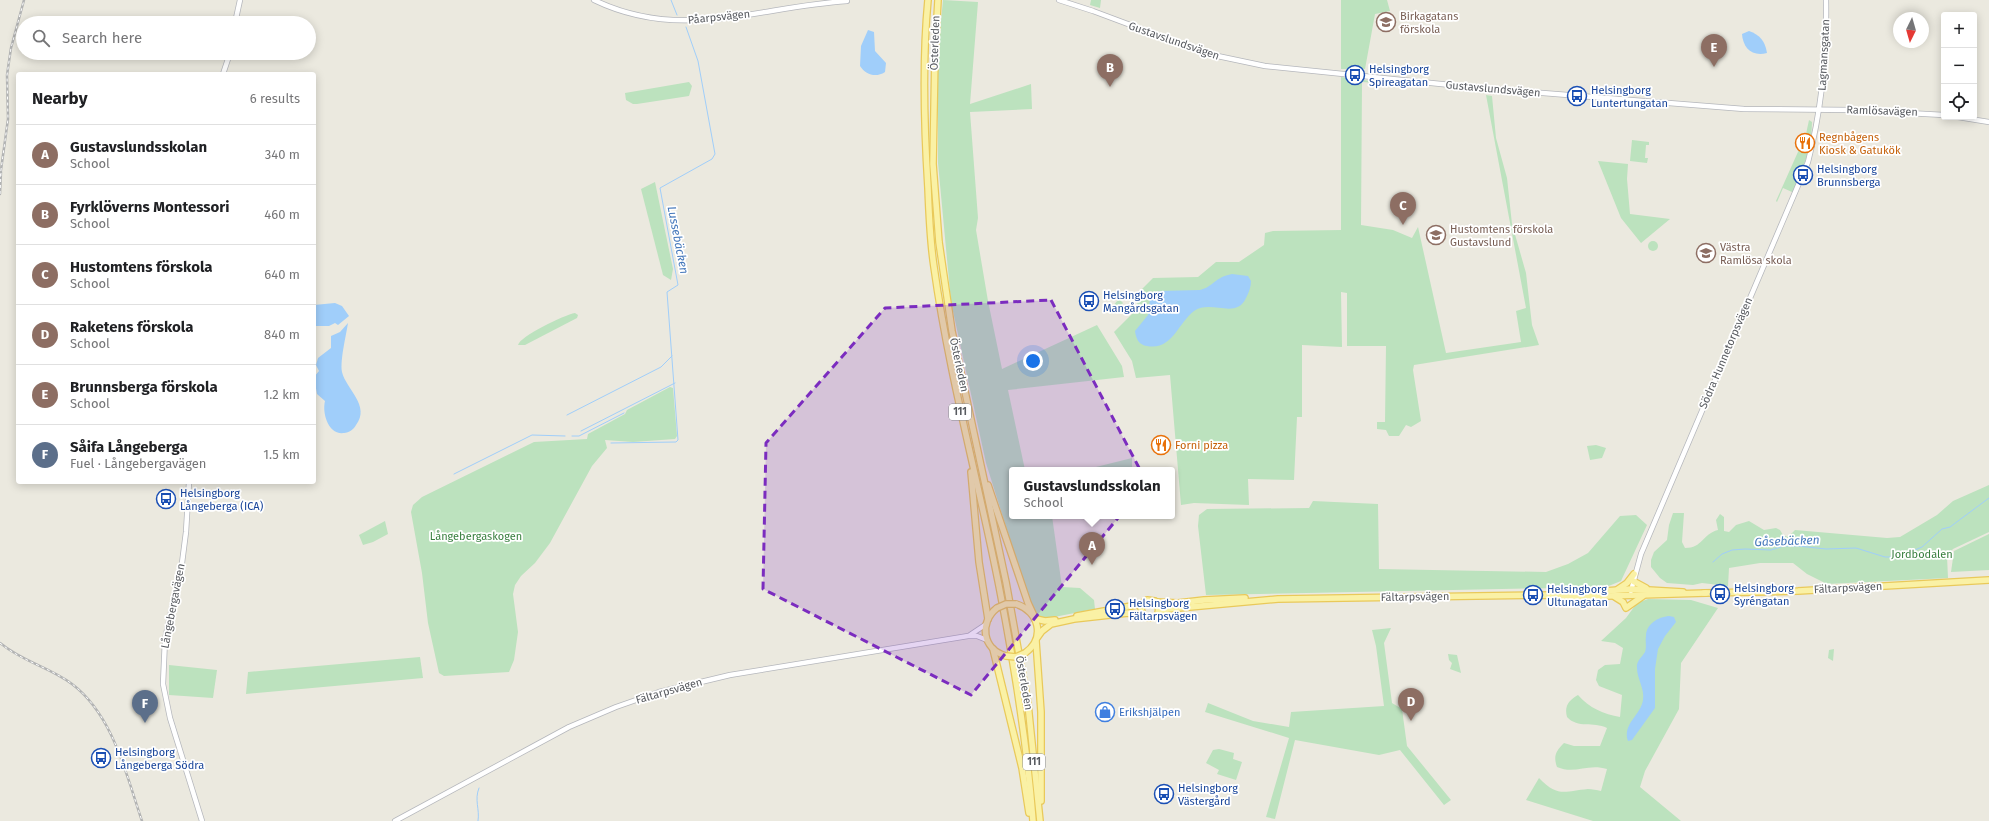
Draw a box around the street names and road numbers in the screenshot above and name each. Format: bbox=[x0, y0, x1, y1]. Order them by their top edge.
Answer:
street label: Påarpsvägen bbox=[687, 7, 751, 27]
street label: Österleden bbox=[927, 15, 942, 71]
street label: Gustavslundsvägen bbox=[1127, 19, 1221, 63]
street label: Lagmansgatan bbox=[1816, 19, 1832, 91]
street label: Gustavslundsvägen bbox=[1445, 78, 1541, 100]
street label: Ramlösavägen bbox=[1846, 103, 1918, 119]
street label: Södra Hunnetorpsvägen bbox=[1697, 295, 1755, 411]
street label: Österleden bbox=[947, 337, 972, 393]
road number: 111 bbox=[949, 404, 971, 420]
street label: Långebergavägen bbox=[158, 562, 188, 650]
street label: Fältarpsvägen bbox=[1813, 580, 1883, 596]
street label: Fältarpsvägen bbox=[1381, 590, 1449, 604]
street label: Österleden bbox=[1013, 655, 1036, 711]
street label: Fältarpsvägen bbox=[634, 675, 704, 707]
road number: 111 bbox=[1023, 754, 1045, 770]

